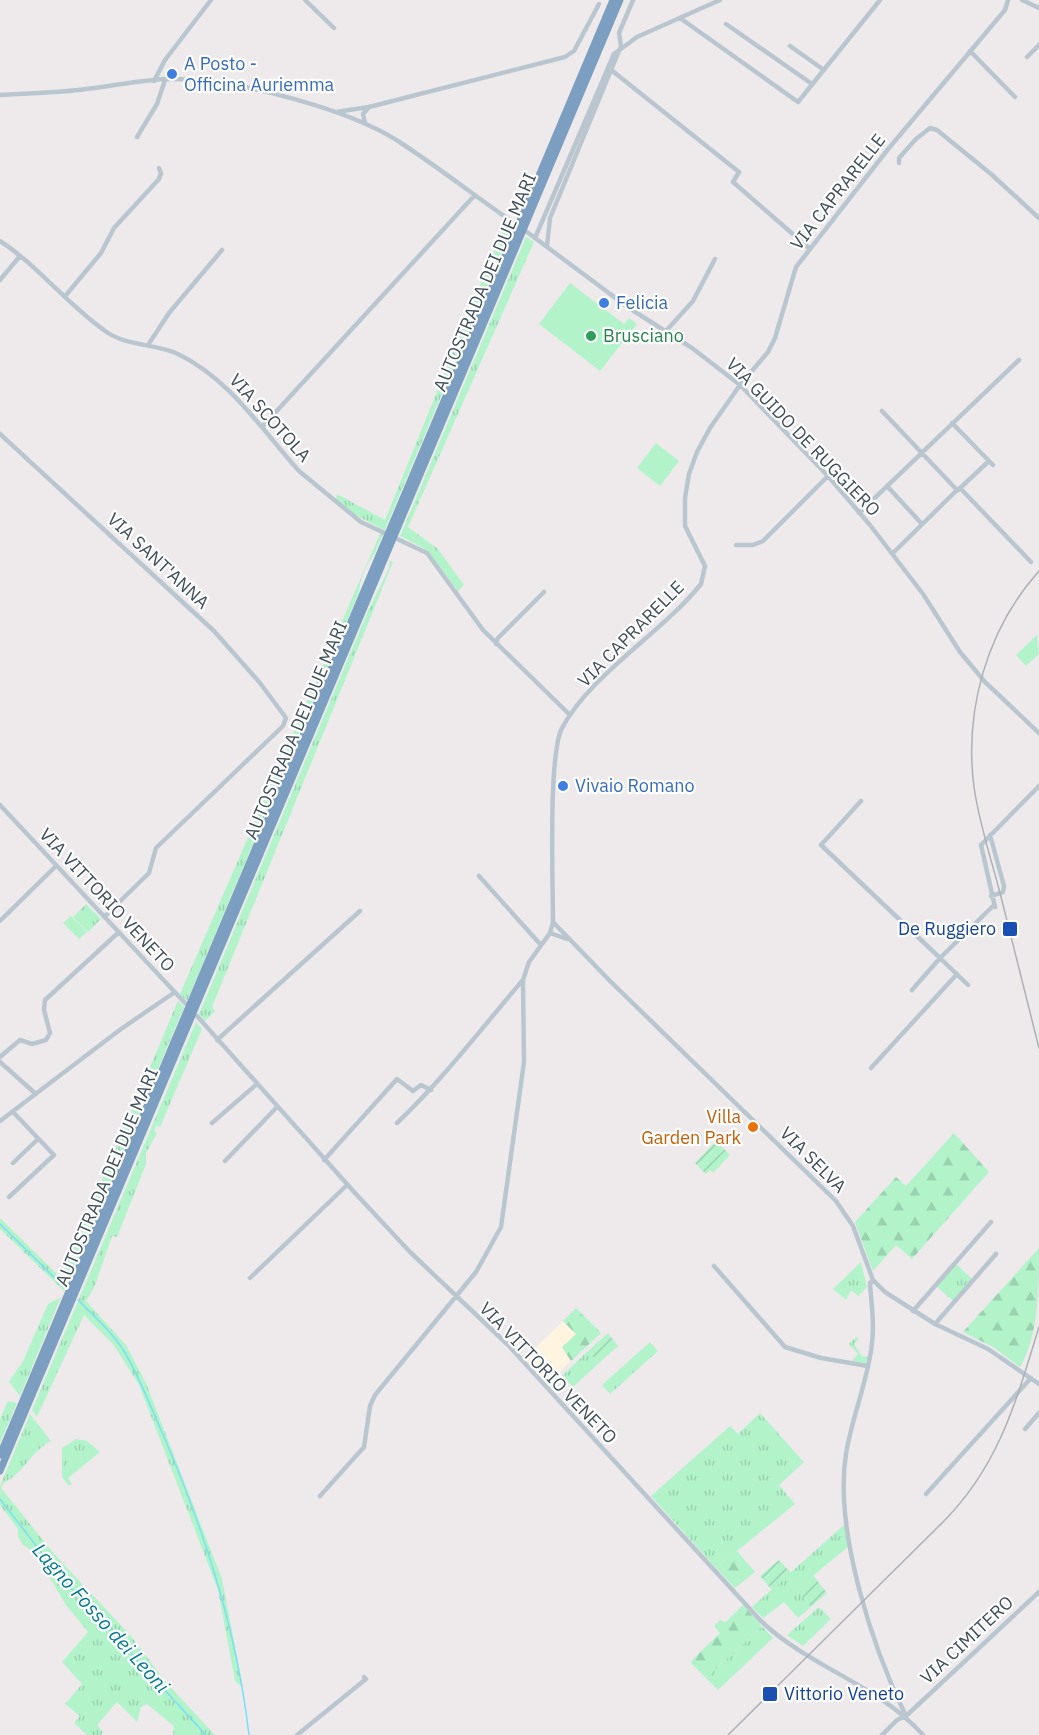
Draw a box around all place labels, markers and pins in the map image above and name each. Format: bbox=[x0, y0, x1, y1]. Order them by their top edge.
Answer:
place label: A Posto - Officina Auriemma bbox=[184, 52, 335, 96]
marker: A Posto - Officina Auriemma bbox=[165, 67, 179, 81]
place label: Felicia bbox=[616, 291, 668, 314]
marker: Felicia bbox=[597, 296, 611, 310]
place label: Brusciano bbox=[603, 324, 684, 347]
marker: Brusciano bbox=[584, 329, 598, 343]
place label: Vivaio Romano bbox=[575, 774, 695, 797]
marker: Vivaio Romano bbox=[556, 779, 570, 793]
place label: De Ruggiero bbox=[898, 917, 996, 940]
marker: De Ruggiero bbox=[1001, 920, 1019, 938]
place label: Villa Garden Park bbox=[641, 1105, 742, 1149]
marker: Villa Garden Park bbox=[746, 1120, 760, 1134]
place label: Vittorio Veneto bbox=[784, 1682, 904, 1705]
marker: Vittorio Veneto bbox=[761, 1685, 779, 1703]

